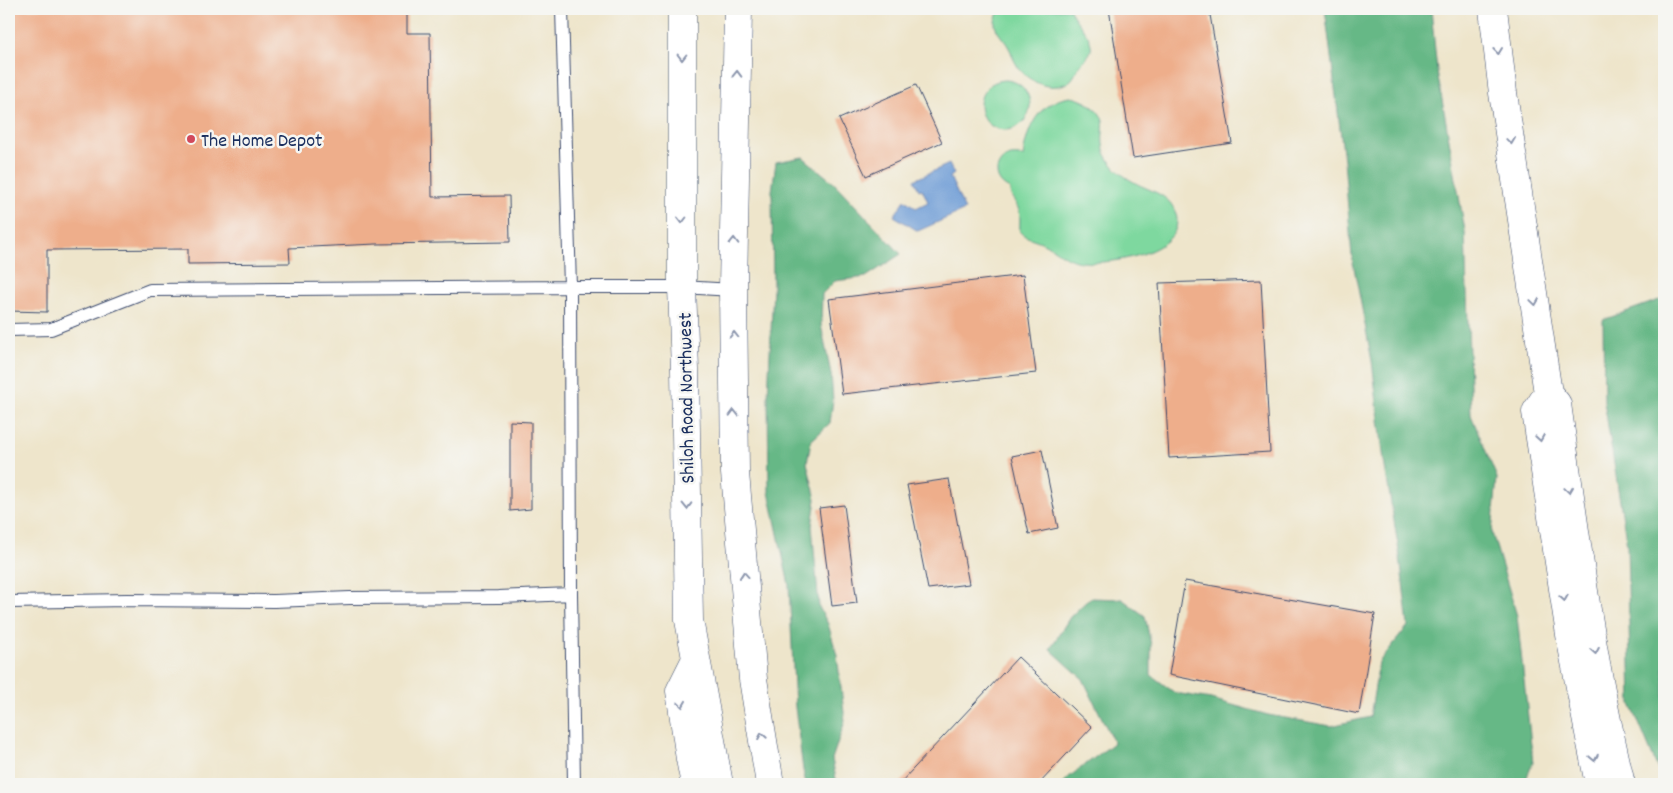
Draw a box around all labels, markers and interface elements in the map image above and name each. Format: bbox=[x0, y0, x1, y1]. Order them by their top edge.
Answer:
one-way arrow bbox=[1492, 47, 1503, 55]
one-way arrow bbox=[677, 54, 687, 62]
one-way arrow bbox=[732, 69, 742, 77]
place label: The Home Depot bbox=[201, 128, 322, 156]
marker: The Home Depot bbox=[185, 133, 197, 145]
one-way arrow bbox=[1505, 137, 1515, 145]
one-way arrow bbox=[677, 216, 687, 224]
one-way arrow bbox=[729, 237, 739, 244]
one-way arrow bbox=[1529, 297, 1539, 306]
street label: Shiloh Road Northwest bbox=[673, 312, 703, 484]
one-way arrow bbox=[729, 331, 739, 338]
one-way arrow bbox=[729, 408, 739, 416]
one-way arrow bbox=[1534, 433, 1544, 442]
one-way arrow bbox=[1563, 487, 1574, 495]
one-way arrow bbox=[682, 502, 692, 510]
one-way arrow bbox=[739, 571, 750, 579]
one-way arrow bbox=[1559, 594, 1569, 602]
one-way arrow bbox=[1589, 646, 1599, 655]
one-way arrow bbox=[676, 701, 687, 709]
one-way arrow bbox=[758, 732, 768, 741]
one-way arrow bbox=[1588, 753, 1598, 762]

